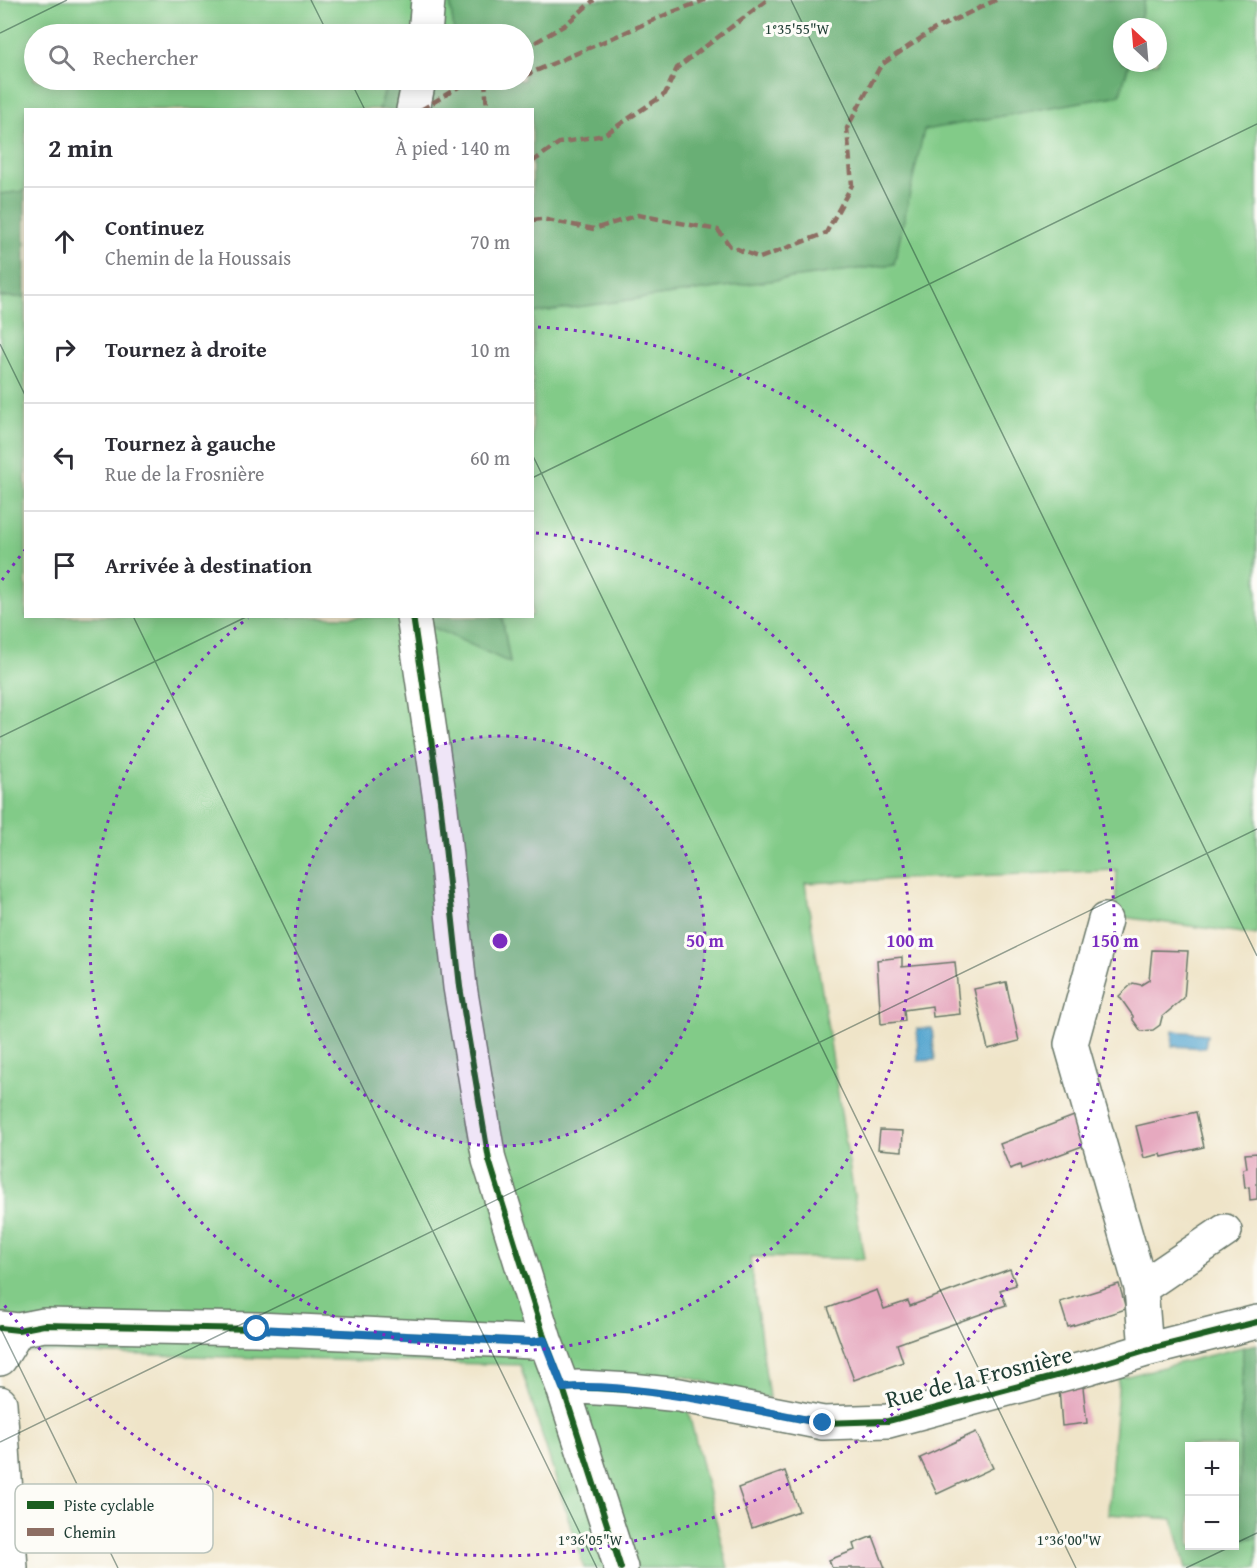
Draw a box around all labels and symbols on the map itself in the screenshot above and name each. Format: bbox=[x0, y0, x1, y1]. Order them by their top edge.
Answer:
text: 1°35'55"W bbox=[765, 18, 830, 39]
north arrow bbox=[1113, 18, 1167, 72]
text: 50 m bbox=[686, 927, 725, 954]
text: 100 m bbox=[886, 927, 934, 954]
text: 150 m bbox=[1091, 927, 1139, 954]
centre of rings bbox=[490, 931, 510, 951]
route start bbox=[243, 1315, 269, 1341]
street label: Rue de la Frosnière bbox=[882, 1336, 1076, 1417]
route end bbox=[809, 1409, 835, 1435]
legend bbox=[15, 1484, 213, 1553]
text: Piste cyclable bbox=[64, 1493, 154, 1517]
text: Chemin bbox=[64, 1520, 116, 1544]
text: 1°36'05"W bbox=[558, 1529, 623, 1550]
text: 1°36'00"W bbox=[1037, 1529, 1102, 1550]

